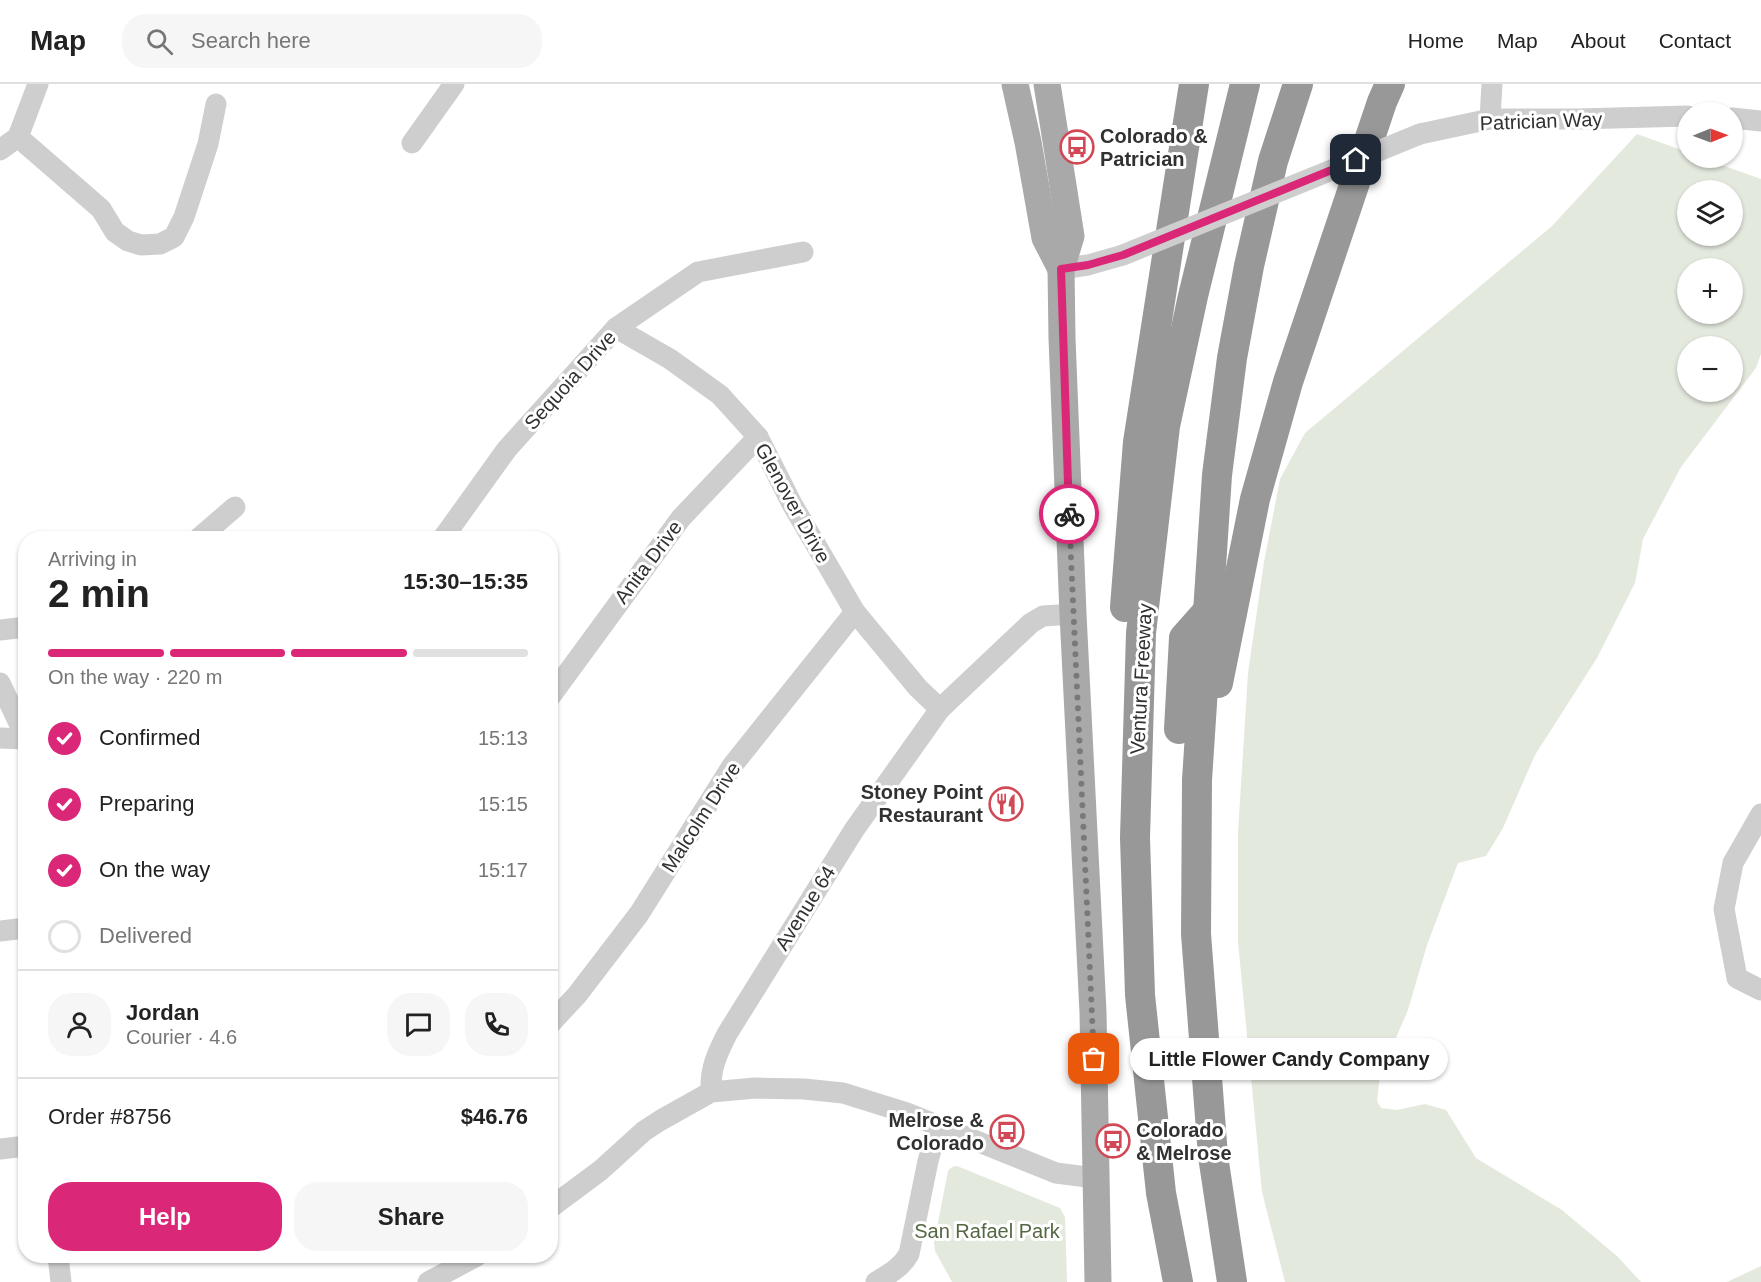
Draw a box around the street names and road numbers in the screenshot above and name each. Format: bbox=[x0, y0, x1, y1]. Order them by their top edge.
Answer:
street label: Patrician Way bbox=[1479, 108, 1603, 134]
street label: Sequoia Drive bbox=[520, 326, 620, 434]
street label: Glenover Drive bbox=[751, 439, 835, 567]
street label: Anita Drive bbox=[610, 516, 686, 608]
street label: Ventura Freeway bbox=[1126, 603, 1156, 755]
street label: Malcolm Drive bbox=[657, 758, 745, 876]
street label: Avenue 64 bbox=[770, 862, 840, 954]

